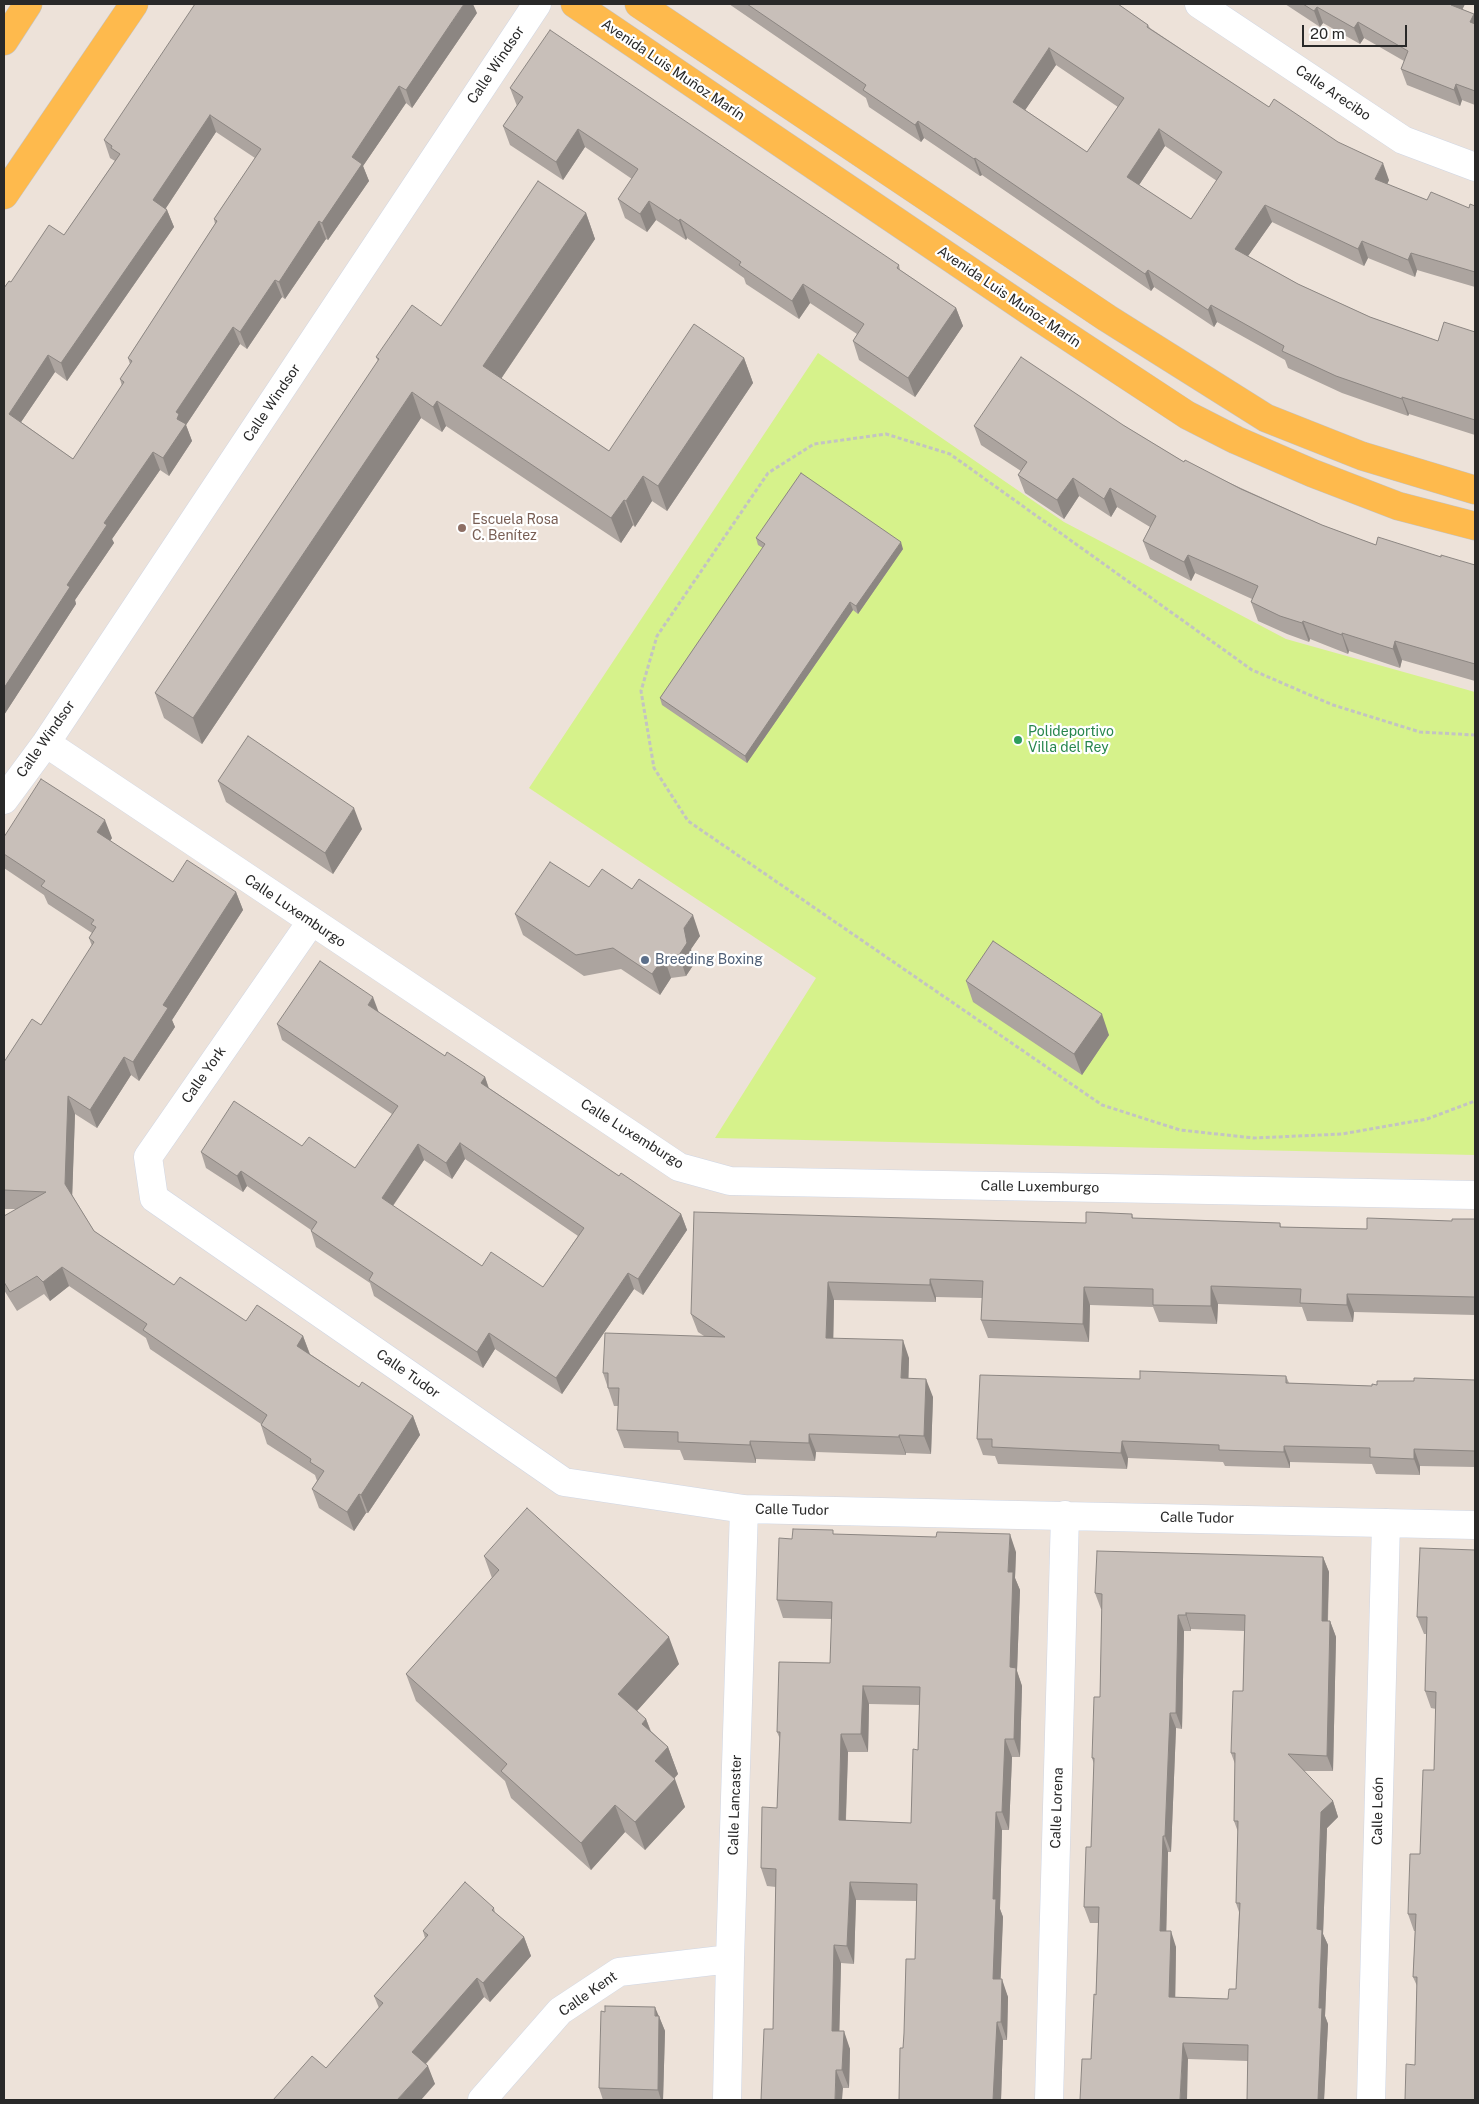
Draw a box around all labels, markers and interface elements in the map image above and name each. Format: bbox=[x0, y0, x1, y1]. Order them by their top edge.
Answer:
scale bar bbox=[1304, 15, 1409, 47]
street label: Avenida Luis Muñoz Marín bbox=[598, 16, 748, 124]
street label: Calle Windsor bbox=[464, 23, 528, 107]
text: 20 m bbox=[1310, 25, 1345, 42]
street label: Calle Arecibo bbox=[1292, 62, 1374, 124]
street label: Avenida Luis Muñoz Marín bbox=[934, 243, 1084, 351]
street label: Calle Windsor bbox=[240, 361, 304, 445]
place label: Escuela Rosa C. Benítez bbox=[472, 512, 559, 544]
marker: Escuela Rosa C. Benítez bbox=[456, 522, 468, 534]
street label: Calle Windsor bbox=[13, 697, 79, 781]
place label: Polideportivo Villa del Rey bbox=[1028, 724, 1114, 756]
marker: Polideportivo Villa del Rey bbox=[1012, 734, 1024, 746]
street label: Calle Luxemburgo bbox=[241, 871, 349, 951]
place label: Breeding Boxing bbox=[655, 952, 763, 968]
marker: Breeding Boxing bbox=[639, 954, 651, 966]
street label: Calle York bbox=[178, 1043, 230, 1107]
street label: Calle Luxemburgo bbox=[577, 1095, 687, 1173]
street label: Calle Luxemburgo bbox=[981, 1178, 1099, 1196]
street label: Calle Tudor bbox=[373, 1346, 443, 1402]
street label: Calle Tudor bbox=[755, 1501, 829, 1519]
street label: Calle Tudor bbox=[1160, 1509, 1234, 1527]
street label: Calle Lancaster bbox=[725, 1754, 745, 1856]
street label: Calle Lorena bbox=[1047, 1767, 1067, 1849]
street label: Calle León bbox=[1369, 1777, 1387, 1845]
street label: Calle Kent bbox=[556, 1968, 620, 2020]

